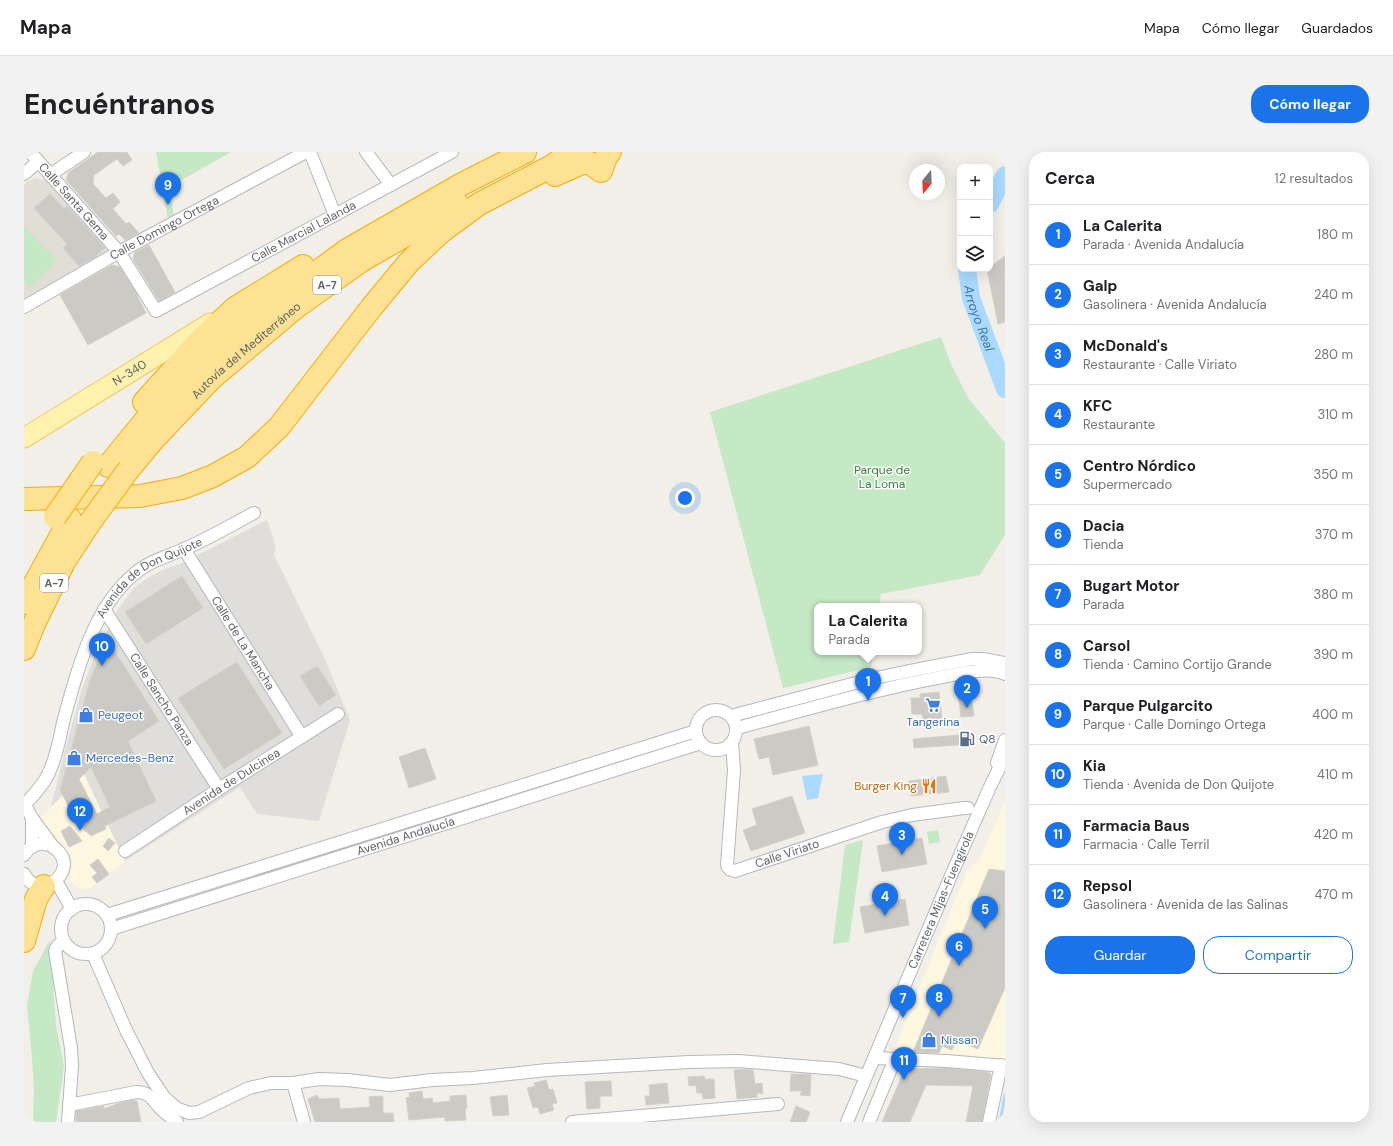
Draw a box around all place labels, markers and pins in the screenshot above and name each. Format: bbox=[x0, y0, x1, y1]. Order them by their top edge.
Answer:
pin: 9 bbox=[155, 172, 181, 205]
pin: 10 bbox=[89, 633, 115, 666]
pin: 1 bbox=[855, 668, 881, 701]
pin: 2 bbox=[954, 675, 980, 708]
supermarket icon: Tangerina bbox=[924, 696, 942, 714]
shop icon: Peugeot bbox=[77, 706, 95, 724]
place label: Peugeot bbox=[98, 707, 143, 723]
place label: Tangerina bbox=[906, 714, 960, 730]
fuel station icon: Q8 bbox=[958, 730, 976, 748]
place label: Q8 bbox=[979, 731, 996, 747]
shop icon: Mercedes-Benz bbox=[65, 749, 83, 767]
place label: Mercedes-Benz bbox=[86, 750, 174, 766]
restaurant icon: Burger King bbox=[920, 777, 938, 795]
place label: Burger King bbox=[854, 778, 917, 794]
pin: 12 bbox=[67, 798, 93, 831]
pin: 3 bbox=[889, 822, 915, 855]
pin: 4 bbox=[872, 883, 898, 916]
pin: 5 bbox=[972, 896, 998, 929]
pin: 6 bbox=[946, 933, 972, 966]
pin: 8 bbox=[926, 984, 952, 1017]
pin: 7 bbox=[890, 985, 916, 1018]
shop icon: Nissan bbox=[920, 1031, 938, 1049]
place label: Nissan bbox=[941, 1032, 978, 1048]
pin: 11 bbox=[891, 1047, 917, 1080]

